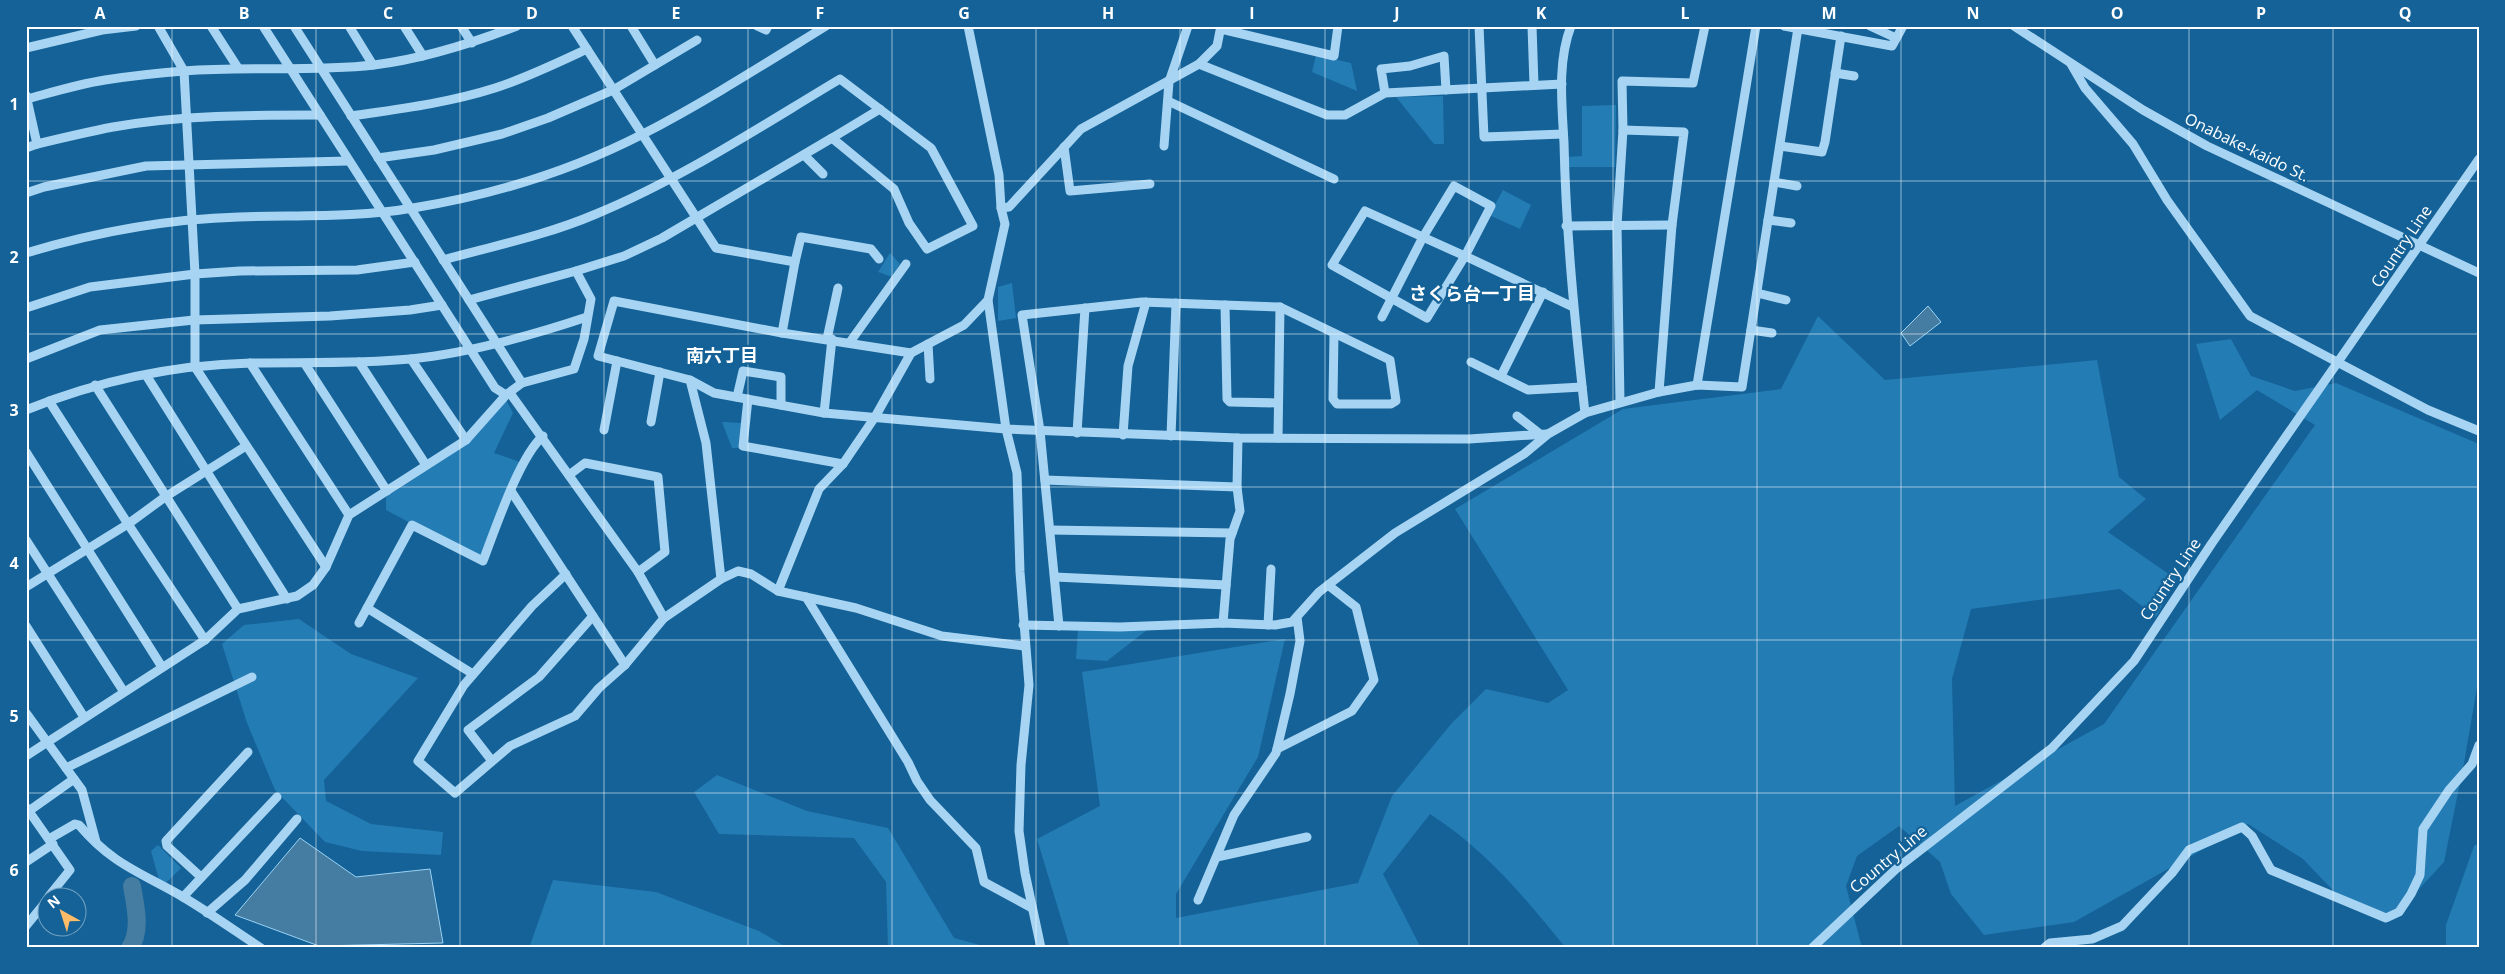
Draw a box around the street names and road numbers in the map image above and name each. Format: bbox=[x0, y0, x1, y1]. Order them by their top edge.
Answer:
street label: Onabake-kaido St. bbox=[2181, 107, 2313, 187]
street label: Country Line bbox=[2365, 200, 2437, 292]
street label: Country Line bbox=[2134, 533, 2206, 625]
street label: Country Line bbox=[1845, 820, 1931, 898]

